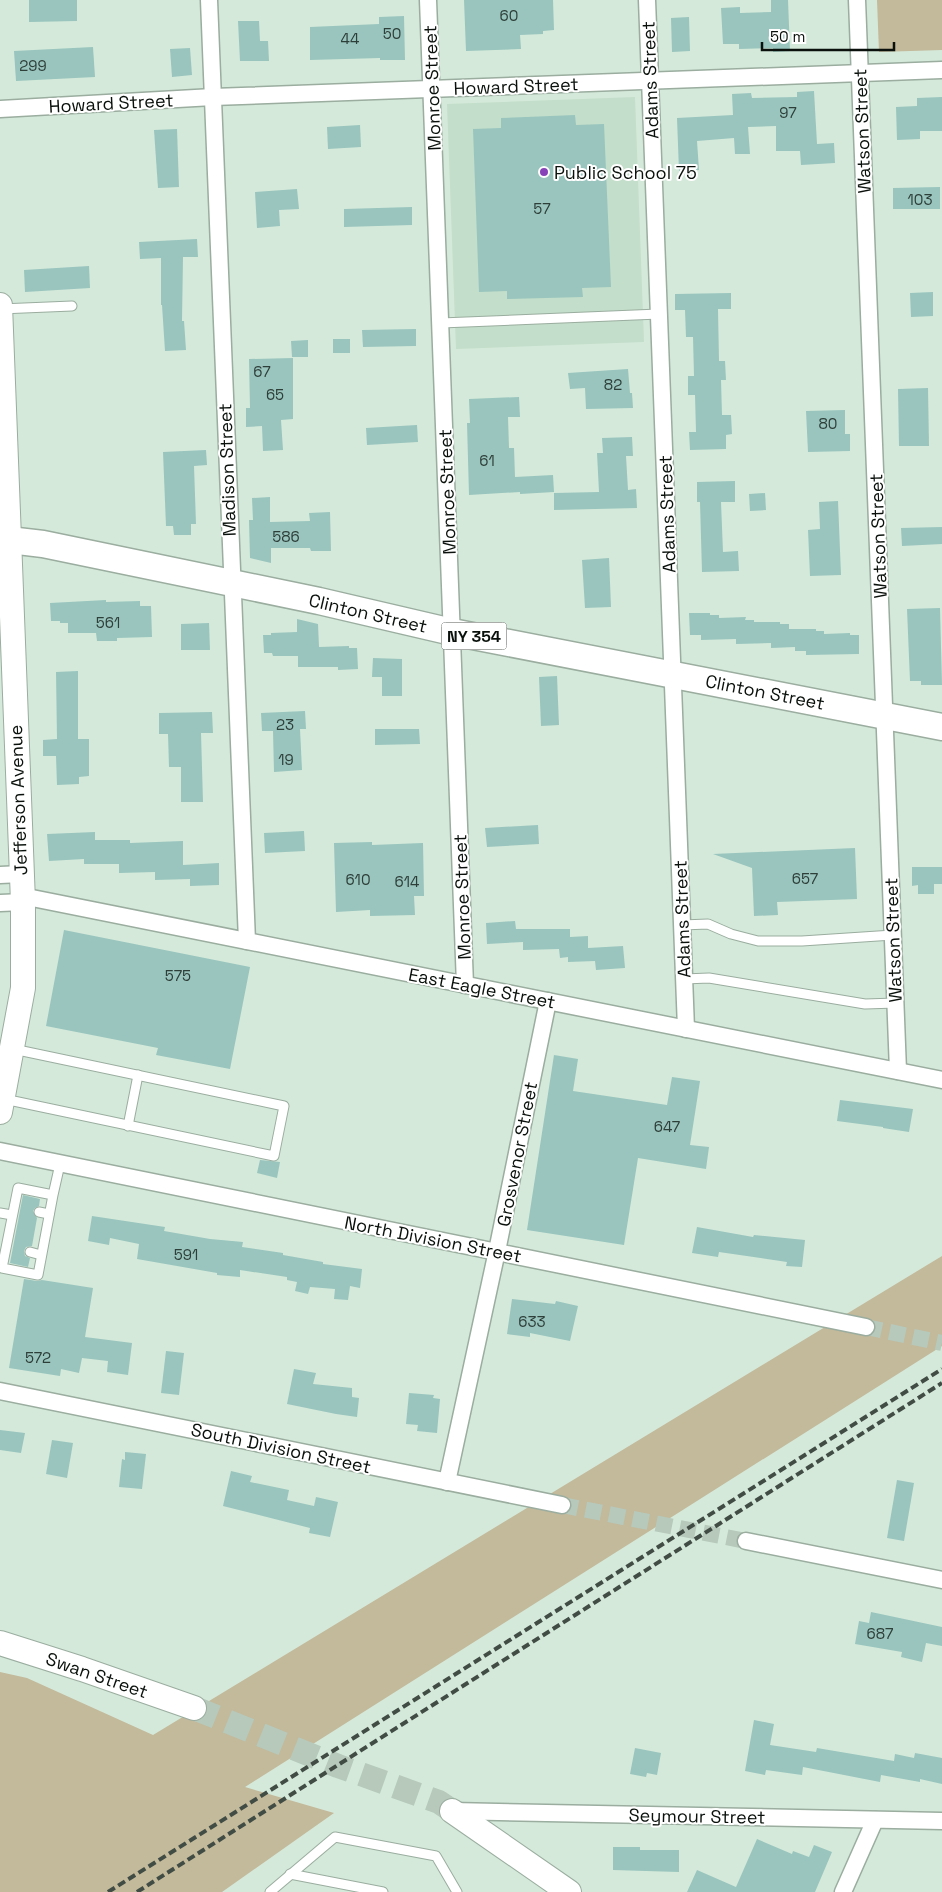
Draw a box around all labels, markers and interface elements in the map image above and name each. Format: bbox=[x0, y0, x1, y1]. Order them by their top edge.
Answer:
house number: 60 bbox=[500, 6, 518, 25]
scale bar bbox=[762, 20, 894, 52]
street label: Adams Street bbox=[636, 21, 664, 139]
house number: 50 bbox=[383, 24, 401, 43]
street label: Monroe Street bbox=[418, 25, 446, 151]
text: 50 m bbox=[770, 27, 805, 46]
house number: 44 bbox=[341, 29, 359, 48]
house number: 299 bbox=[19, 56, 47, 75]
street label: Watson Street bbox=[848, 68, 876, 194]
street label: Howard Street bbox=[453, 72, 579, 100]
street label: Howard Street bbox=[48, 88, 174, 118]
house number: 97 bbox=[779, 103, 797, 122]
place label: Public School 75 bbox=[554, 161, 697, 184]
marker: Public School 75 bbox=[538, 166, 550, 178]
house number: 103 bbox=[908, 190, 932, 209]
house number: 57 bbox=[533, 199, 551, 218]
house number: 67 bbox=[253, 362, 271, 381]
house number: 82 bbox=[604, 375, 622, 394]
house number: 65 bbox=[266, 385, 284, 404]
street label: Madison Street bbox=[213, 403, 241, 537]
house number: 80 bbox=[819, 414, 837, 433]
street label: Monroe Street bbox=[433, 429, 461, 555]
house number: 61 bbox=[479, 451, 495, 470]
street label: Adams Street bbox=[653, 455, 681, 573]
street label: Watson Street bbox=[864, 473, 892, 599]
house number: 586 bbox=[272, 527, 300, 546]
street label: Clinton Street bbox=[307, 588, 429, 638]
house number: 561 bbox=[96, 613, 120, 632]
road number: NY 354 bbox=[442, 622, 506, 650]
street label: Clinton Street bbox=[703, 669, 827, 715]
house number: 23 bbox=[276, 715, 294, 734]
street label: Jefferson Avenue bbox=[4, 724, 32, 876]
house number: 19 bbox=[278, 750, 294, 769]
street label: Monroe Street bbox=[448, 834, 476, 960]
street label: Adams Street bbox=[668, 860, 696, 978]
house number: 657 bbox=[792, 869, 818, 888]
house number: 610 bbox=[345, 870, 371, 889]
house number: 614 bbox=[395, 872, 419, 891]
street label: Watson Street bbox=[879, 877, 907, 1003]
street label: East Eagle Street bbox=[407, 962, 557, 1014]
house number: 575 bbox=[165, 966, 191, 985]
street label: Grosvenor Street bbox=[492, 1080, 542, 1228]
house number: 647 bbox=[654, 1117, 680, 1136]
street label: North Division Street bbox=[342, 1211, 524, 1267]
house number: 591 bbox=[174, 1245, 198, 1264]
house number: 633 bbox=[518, 1312, 546, 1331]
house number: 572 bbox=[25, 1348, 51, 1367]
street label: South Division Street bbox=[189, 1418, 373, 1478]
house number: 687 bbox=[867, 1624, 893, 1643]
street label: Swan Street bbox=[43, 1647, 151, 1703]
street label: Seymour Street bbox=[628, 1803, 766, 1829]

